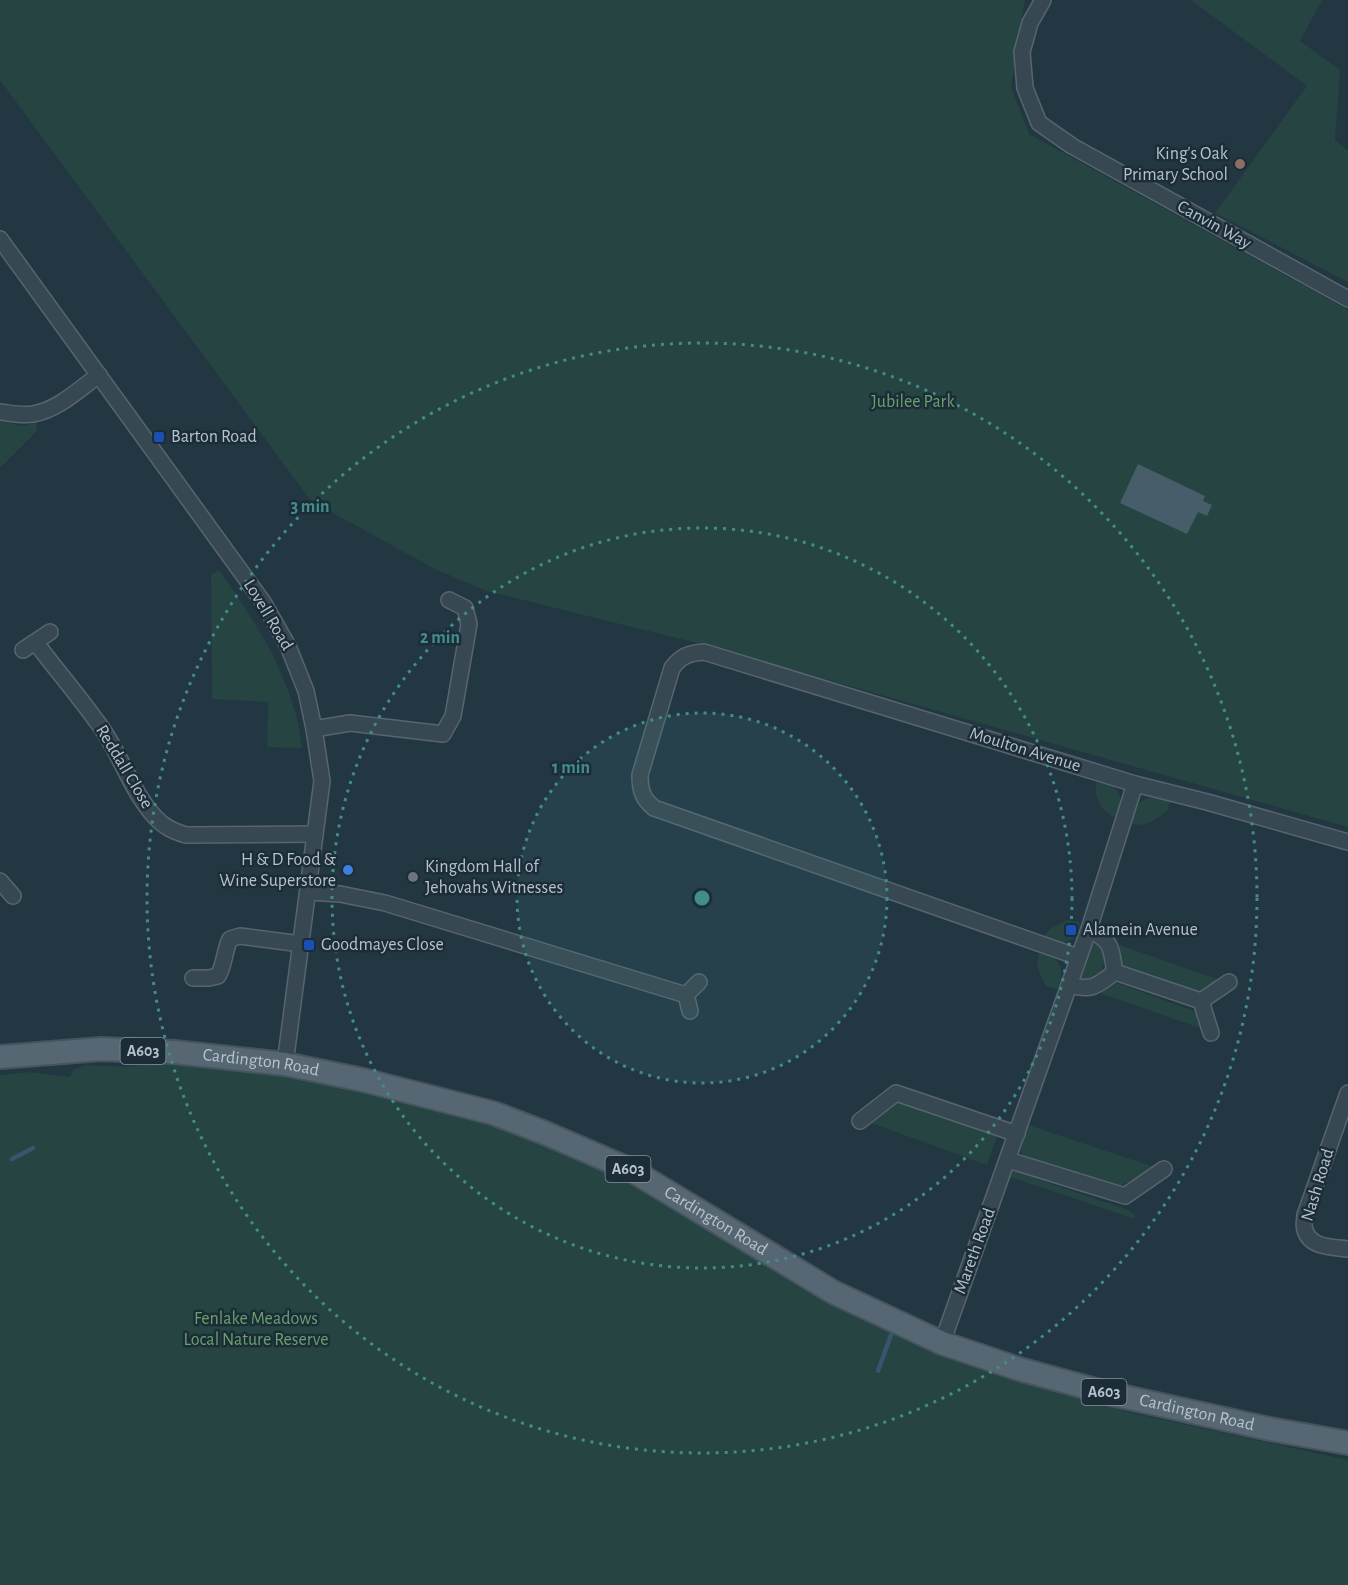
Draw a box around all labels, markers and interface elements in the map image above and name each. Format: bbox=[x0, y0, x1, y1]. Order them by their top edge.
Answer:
place label: King's Oak Primary School bbox=[1123, 145, 1229, 184]
marker: King's Oak Primary School bbox=[1233, 157, 1247, 171]
street label: Canvin Way bbox=[1174, 197, 1254, 253]
park label: Jubilee Park bbox=[871, 393, 955, 411]
place label: Barton Road bbox=[171, 428, 257, 446]
marker: Barton Road bbox=[152, 430, 166, 444]
text: 3 min bbox=[290, 498, 330, 516]
street label: Lovell Road bbox=[240, 576, 296, 654]
text: 2 min bbox=[420, 629, 460, 647]
street label: Reddall Close bbox=[92, 722, 156, 812]
street label: Moulton Avenue bbox=[967, 725, 1083, 775]
text: 1 min bbox=[552, 759, 590, 777]
place label: H & D Food & Wine Superstore bbox=[219, 851, 337, 890]
place label: Kingdom Hall of Jehovahs Witnesses bbox=[425, 858, 563, 897]
marker: H & D Food & Wine Superstore bbox=[341, 863, 355, 877]
marker: Kingdom Hall of Jehovahs Witnesses bbox=[406, 870, 420, 884]
centre of rings bbox=[692, 888, 712, 908]
place label: Alamein Avenue bbox=[1083, 921, 1198, 939]
marker: Alamein Avenue bbox=[1064, 923, 1078, 937]
place label: Goodmayes Close bbox=[321, 936, 444, 954]
marker: Goodmayes Close bbox=[302, 938, 316, 952]
road number: A603 bbox=[120, 1038, 166, 1064]
street label: Cardington Road bbox=[202, 1046, 321, 1080]
street label: Nash Road bbox=[1298, 1146, 1338, 1224]
road number: A603 bbox=[606, 1156, 650, 1182]
street label: Cardington Road bbox=[661, 1183, 771, 1259]
street label: Mareth Road bbox=[951, 1206, 999, 1296]
park label: Fenlake Meadows Local Nature Reserve bbox=[184, 1310, 328, 1349]
road number: A603 bbox=[1082, 1379, 1126, 1405]
street label: Cardington Road bbox=[1138, 1391, 1256, 1434]

